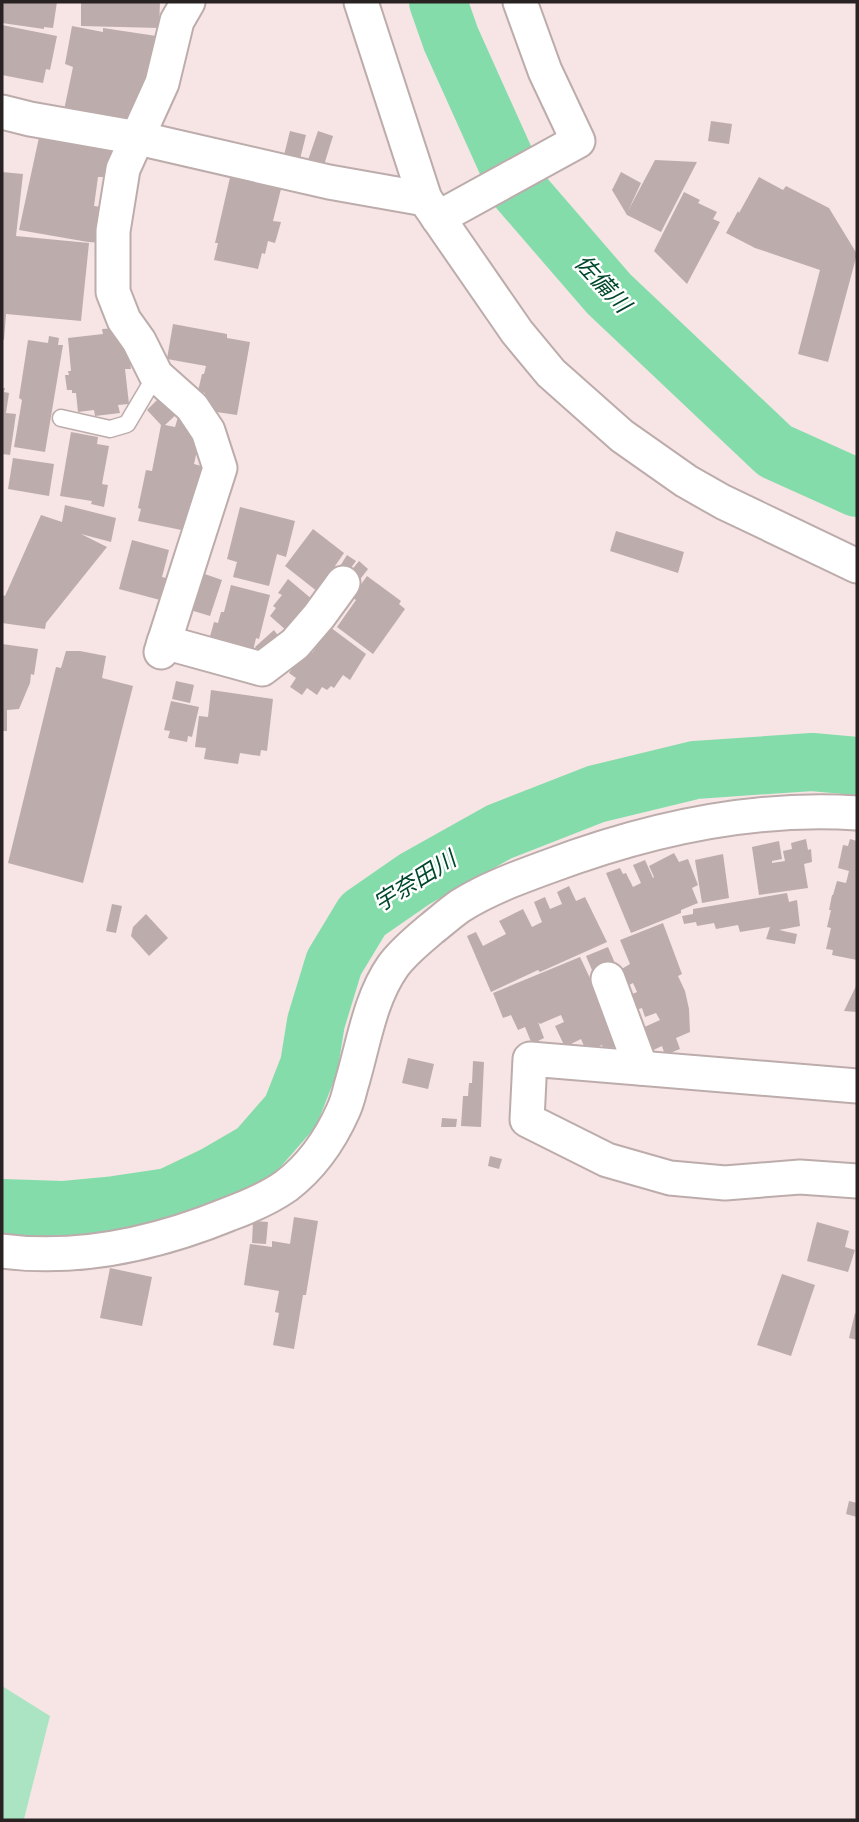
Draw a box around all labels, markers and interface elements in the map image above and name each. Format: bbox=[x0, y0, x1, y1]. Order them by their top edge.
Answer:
water label: 佐備川 bbox=[568, 249, 638, 321]
water label: 宇奈田川 bbox=[369, 844, 464, 918]

